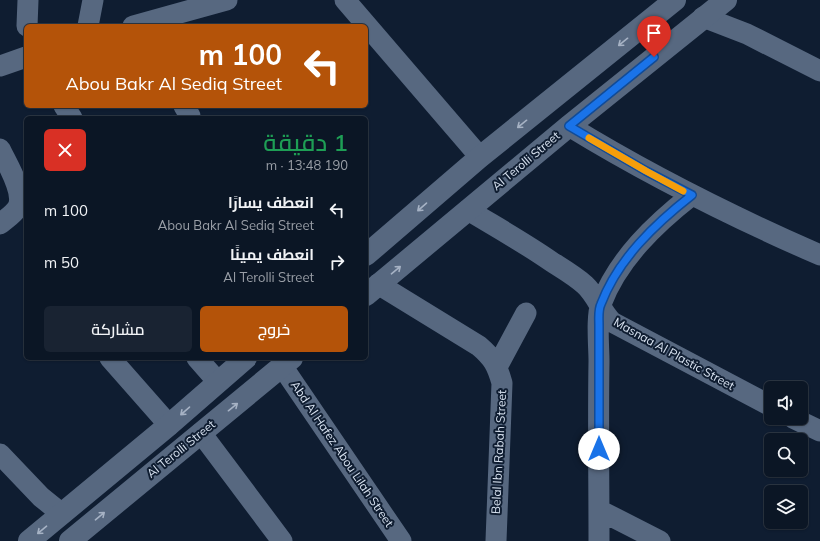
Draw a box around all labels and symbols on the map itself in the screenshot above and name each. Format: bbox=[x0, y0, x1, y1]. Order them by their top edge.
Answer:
pin bbox=[637, 16, 671, 57]
one-way arrow bbox=[618, 37, 628, 46]
one-way arrow bbox=[516, 119, 527, 128]
street label: Al Terolli Street bbox=[489, 128, 563, 193]
one-way arrow bbox=[417, 202, 427, 211]
one-way arrow bbox=[391, 265, 401, 274]
street label: Masnaa Al Plastic Street bbox=[611, 314, 737, 393]
street label: Abd Al Hafez Abou Lilah Street bbox=[288, 378, 397, 530]
street label: Belal Ibn Rabah Street bbox=[488, 389, 509, 514]
one-way arrow bbox=[228, 402, 238, 411]
one-way arrow bbox=[180, 407, 190, 416]
street label: Al Terolli Street bbox=[143, 416, 218, 481]
position arrow bbox=[578, 428, 620, 470]
one-way arrow bbox=[95, 511, 106, 520]
one-way arrow bbox=[37, 526, 48, 535]

